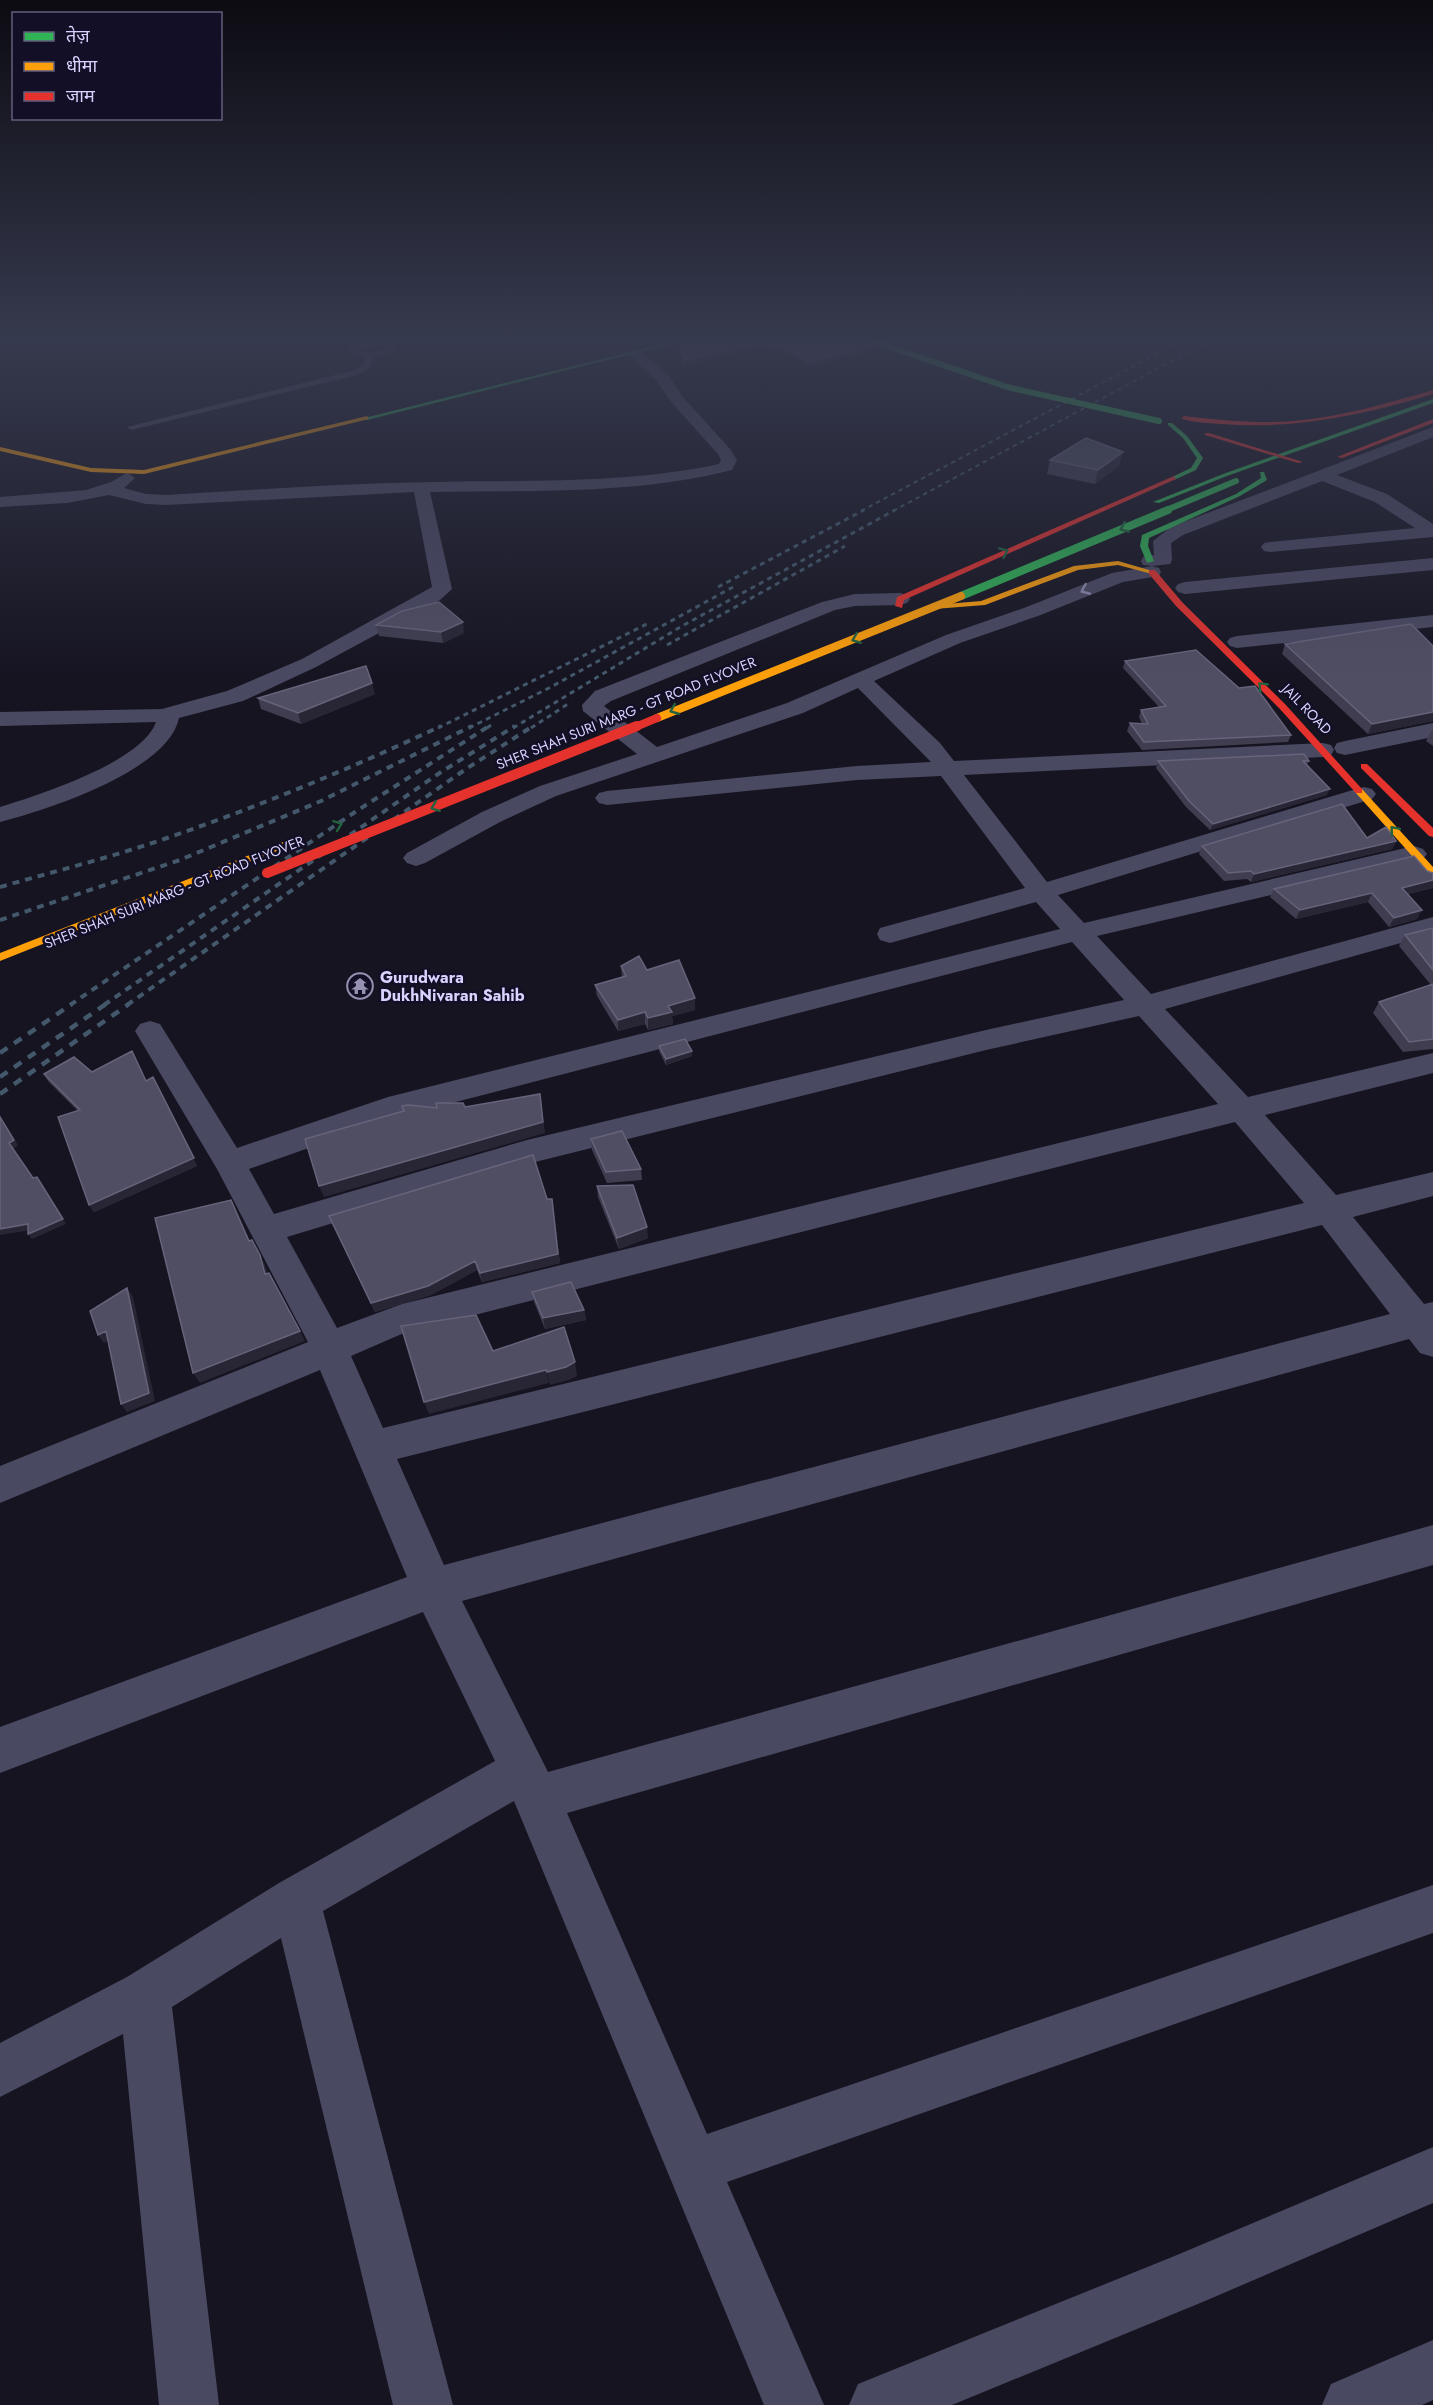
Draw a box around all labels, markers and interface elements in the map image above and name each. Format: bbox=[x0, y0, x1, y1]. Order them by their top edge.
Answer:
legend bbox=[12, 12, 222, 120]
text: तेज़ bbox=[66, 23, 90, 49]
text: धीमा bbox=[66, 53, 97, 79]
text: जाम bbox=[66, 83, 96, 109]
one-way arrow bbox=[1119, 521, 1130, 533]
one-way arrow bbox=[998, 547, 1009, 559]
one-way arrow bbox=[1080, 583, 1091, 595]
one-way arrow bbox=[851, 632, 862, 644]
street label: SHER SHAH SURI MARG - GT ROAD FLYOVER bbox=[493, 651, 759, 774]
street label: JAIL ROAD bbox=[1276, 678, 1336, 739]
one-way arrow bbox=[1258, 682, 1268, 693]
one-way arrow bbox=[670, 703, 681, 715]
one-way arrow bbox=[430, 800, 441, 812]
one-way arrow bbox=[332, 819, 343, 832]
one-way arrow bbox=[1390, 826, 1401, 837]
street label: SHER SHAH SURI MARG - GT ROAD FLYOVER bbox=[41, 830, 307, 953]
place label: Gurudwara DukhNivaran Sahib bbox=[380, 966, 525, 1007]
temple icon: Gurudwara DukhNivaran Sahib bbox=[345, 971, 375, 1001]

